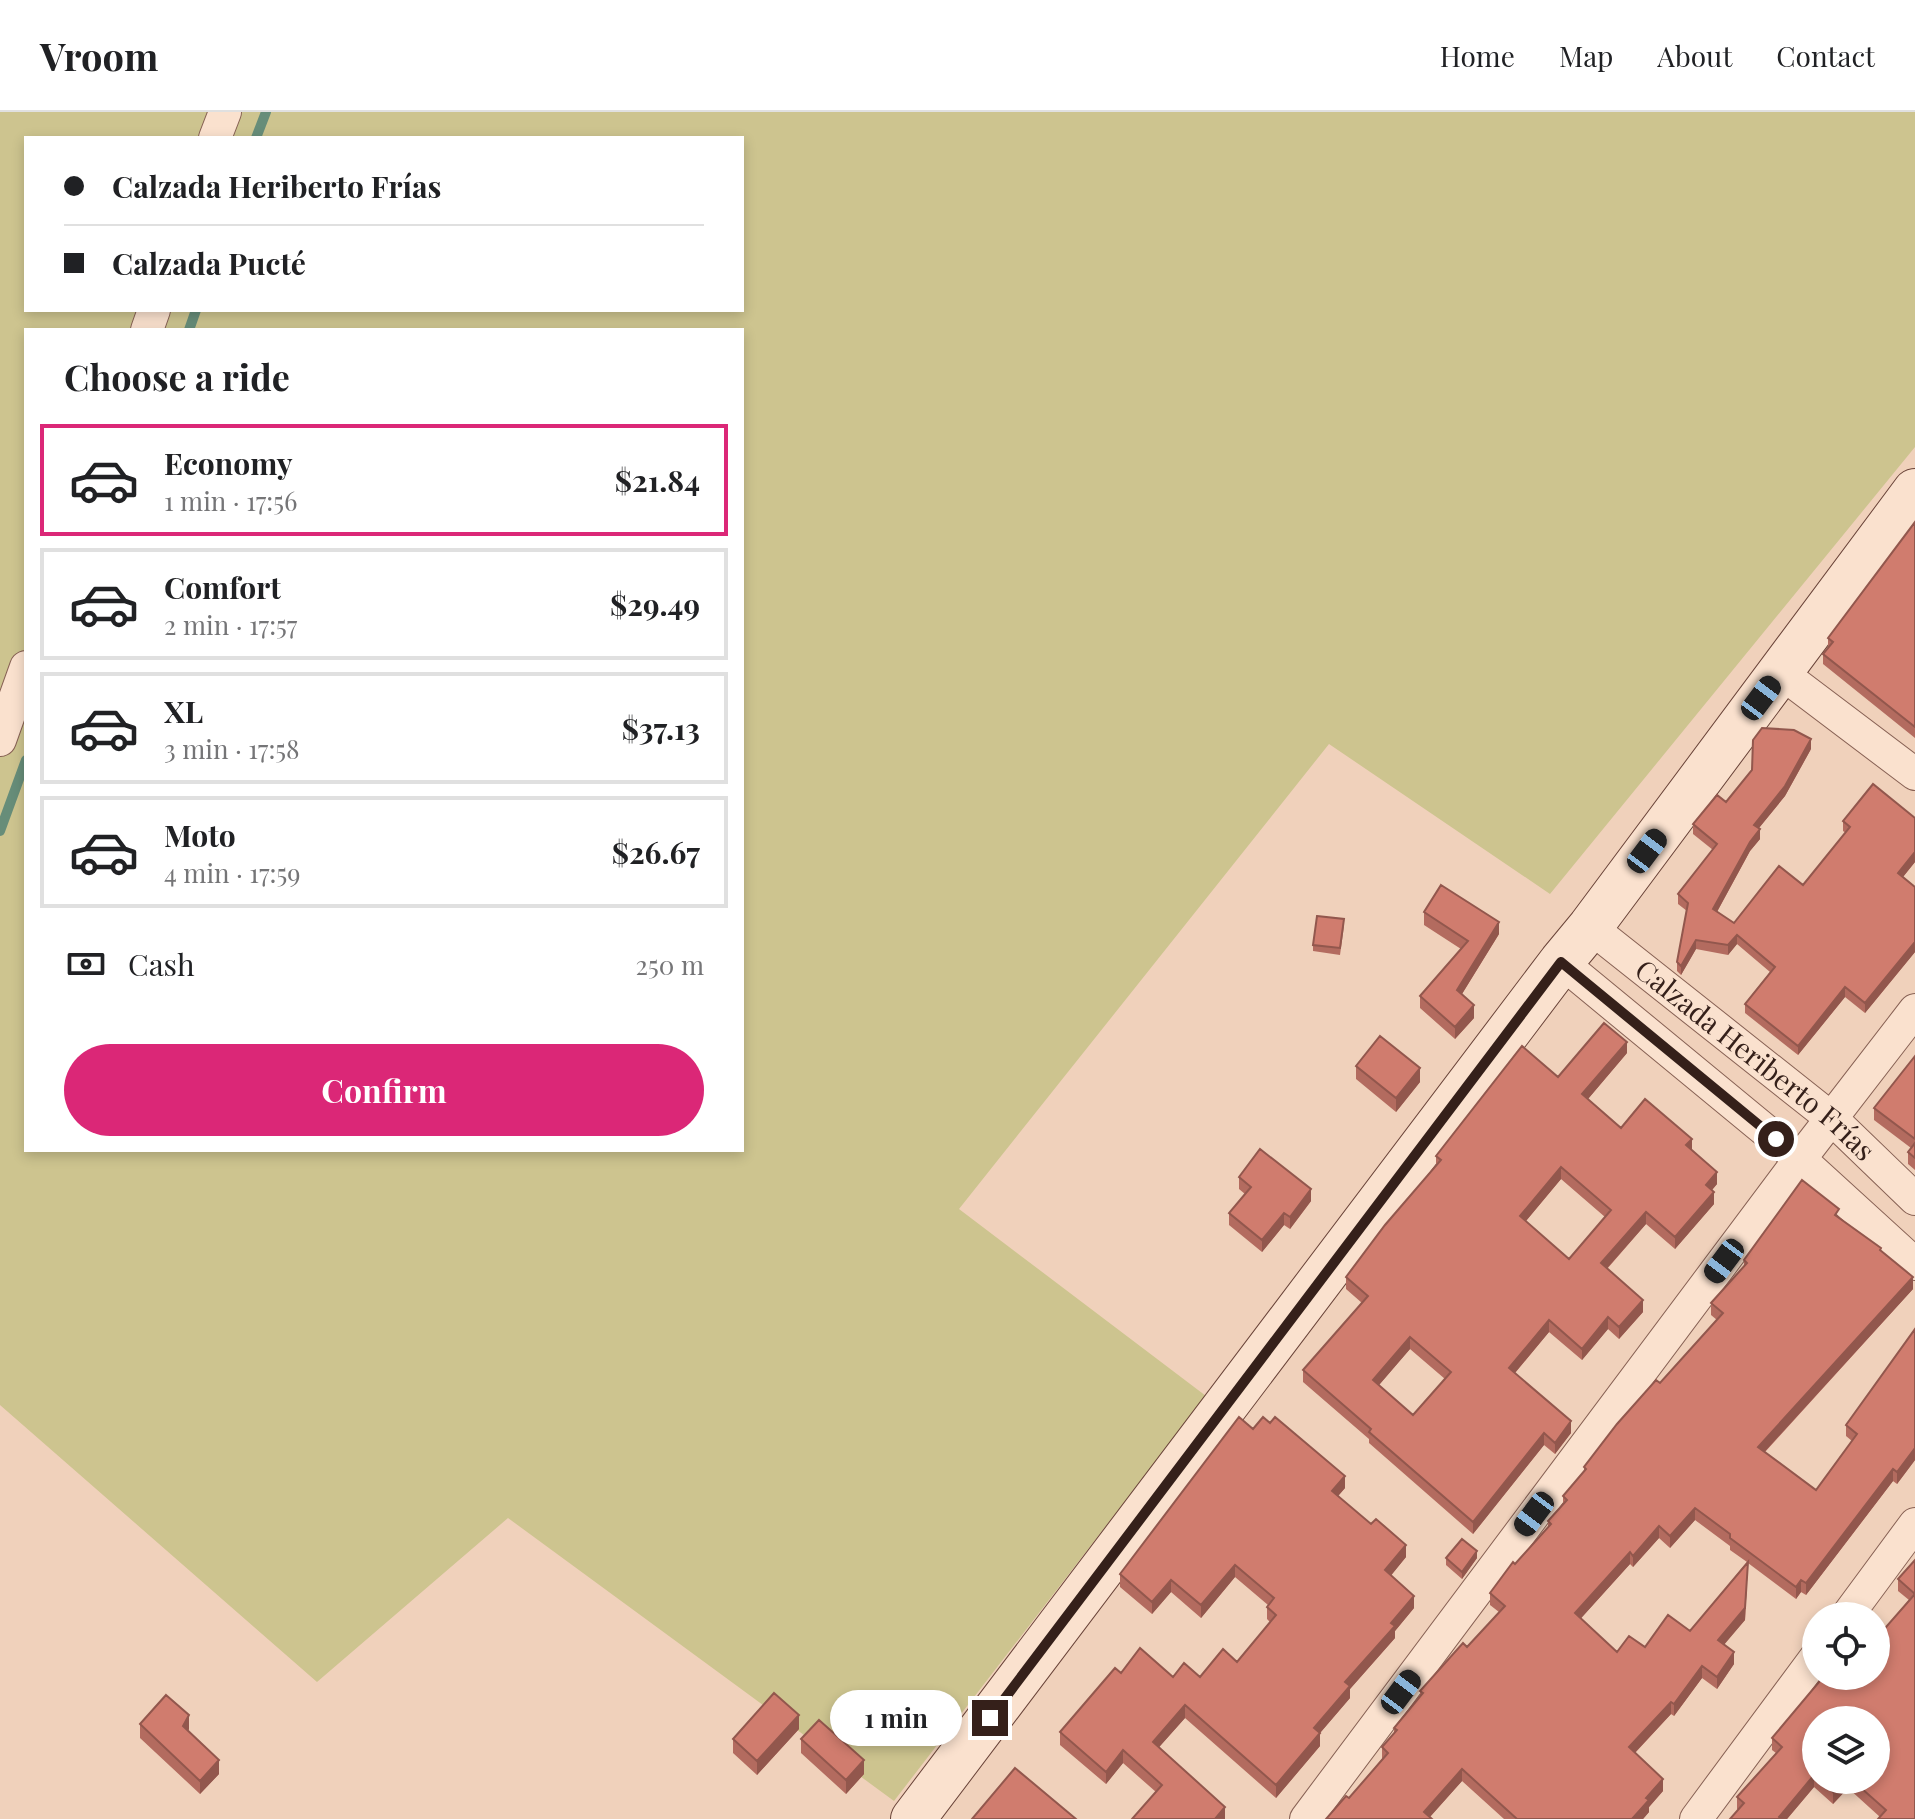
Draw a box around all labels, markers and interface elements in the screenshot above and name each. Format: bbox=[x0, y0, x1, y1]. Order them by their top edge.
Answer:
text: Vroom bbox=[40, 30, 158, 81]
text: Home bbox=[1440, 37, 1515, 74]
text: Map bbox=[1559, 37, 1613, 74]
text: About bbox=[1657, 37, 1732, 74]
text: Contact bbox=[1776, 37, 1875, 74]
text: Calzada Heriberto Frías bbox=[112, 166, 441, 206]
text: Calzada Pucté bbox=[112, 243, 306, 283]
text: Choose a ride bbox=[64, 352, 290, 400]
text: Economy bbox=[164, 443, 293, 483]
icon: car bbox=[68, 444, 140, 516]
text: $21.84 bbox=[615, 460, 700, 500]
text: 1 min · 17:56 bbox=[164, 483, 297, 518]
text: Comfort bbox=[164, 567, 281, 607]
icon: car bbox=[68, 568, 140, 640]
text: $29.49 bbox=[610, 584, 700, 624]
text: 2 min · 17:57 bbox=[164, 607, 297, 642]
car bbox=[1737, 672, 1785, 724]
text: XL bbox=[164, 691, 203, 731]
icon: car bbox=[68, 692, 140, 764]
text: $37.13 bbox=[622, 708, 700, 748]
text: 3 min · 17:58 bbox=[164, 731, 300, 766]
text: Moto bbox=[164, 815, 236, 855]
icon: car bbox=[68, 816, 140, 888]
car bbox=[1623, 825, 1671, 877]
text: $26.67 bbox=[612, 832, 700, 872]
text: 4 min · 17:59 bbox=[164, 855, 300, 890]
icon: cash bbox=[64, 942, 108, 986]
text: Cash bbox=[128, 944, 195, 984]
text: 250 m bbox=[636, 947, 704, 982]
street label: Calzada Heriberto Frías bbox=[1629, 950, 1884, 1168]
button: Confirm bbox=[64, 1044, 704, 1136]
route start bbox=[1758, 1121, 1794, 1157]
car bbox=[1700, 1235, 1748, 1287]
car bbox=[1510, 1488, 1558, 1540]
map controls bbox=[1802, 1602, 1890, 1794]
button: locate bbox=[1802, 1602, 1890, 1690]
car bbox=[1377, 1666, 1425, 1718]
callout: 1 min bbox=[830, 1690, 962, 1746]
text: 1 min bbox=[864, 1700, 928, 1735]
route end bbox=[972, 1700, 1008, 1736]
button: layers bbox=[1802, 1706, 1890, 1794]

